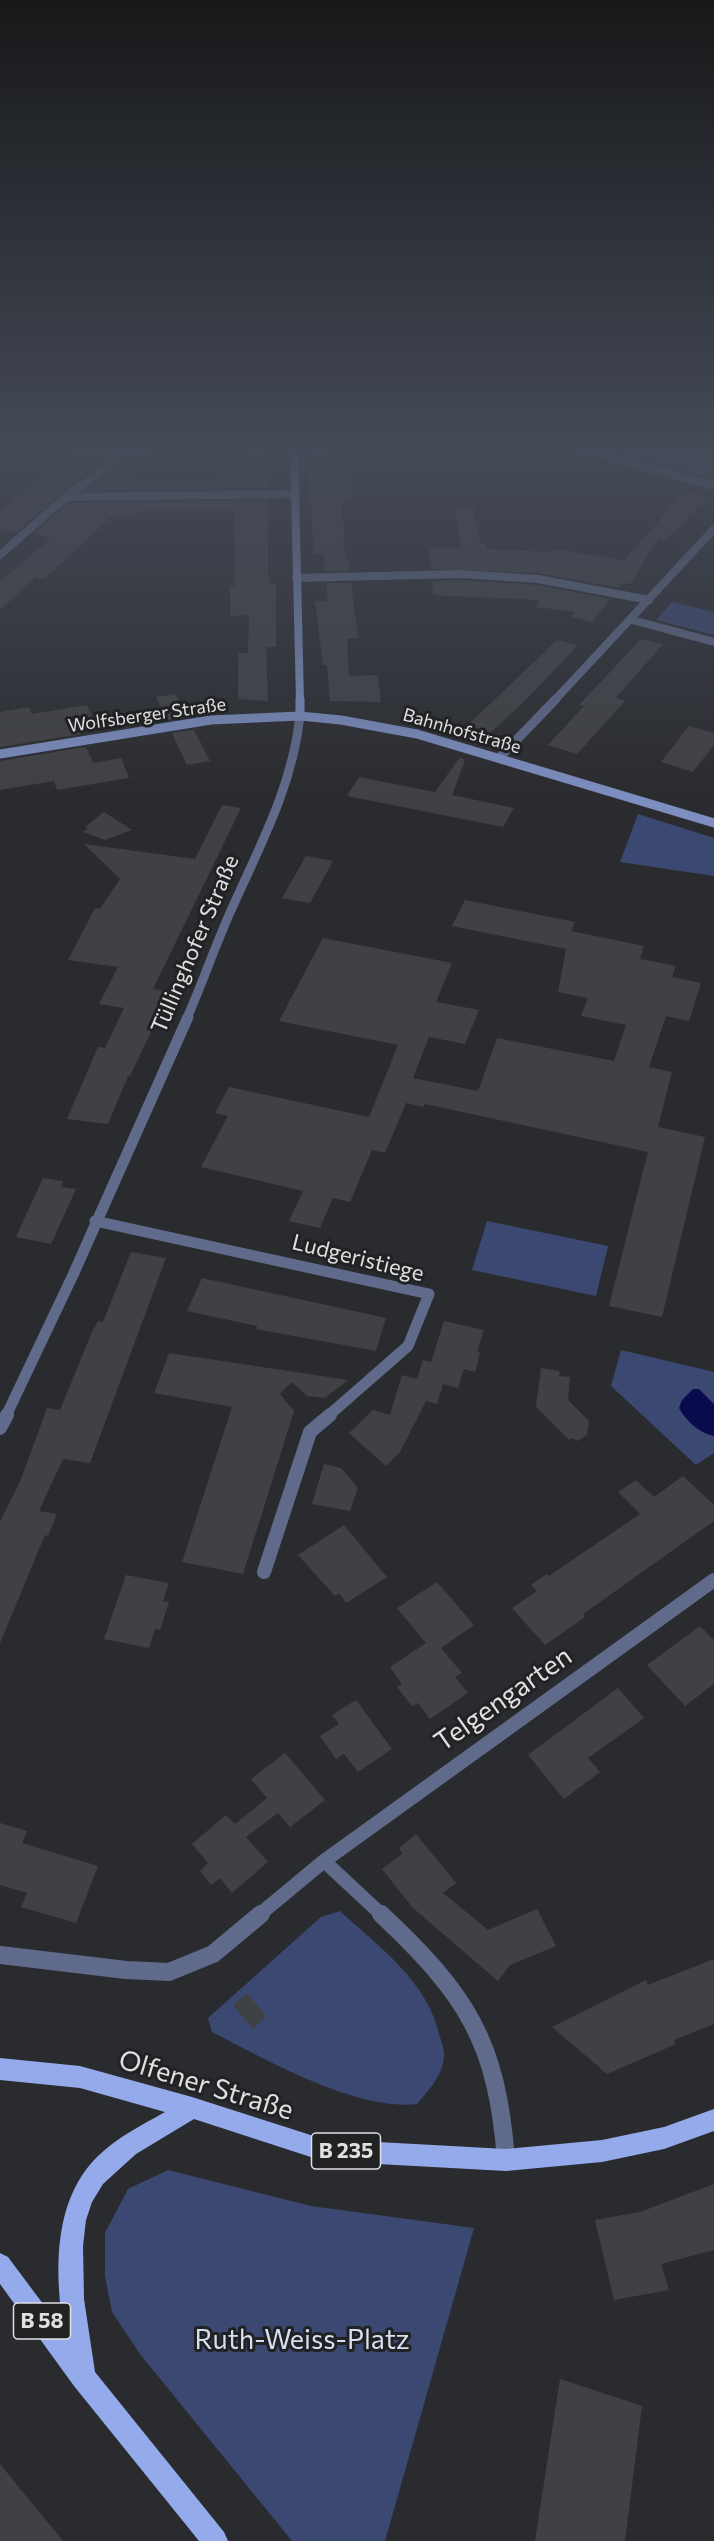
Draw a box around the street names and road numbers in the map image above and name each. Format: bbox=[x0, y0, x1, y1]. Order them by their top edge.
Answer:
street label: Wolfsberger Straße bbox=[67, 693, 227, 737]
street label: Bahnhofstraße bbox=[400, 704, 524, 758]
street label: Tüllinghofer Straße bbox=[146, 851, 244, 1037]
street label: Ludgeristiege bbox=[289, 1229, 427, 1287]
street label: Telgengarten bbox=[428, 1640, 578, 1758]
street label: Olfener Straße bbox=[115, 2043, 297, 2127]
road number: B 235 bbox=[312, 2133, 380, 2169]
road number: B 58 bbox=[14, 2303, 70, 2339]

